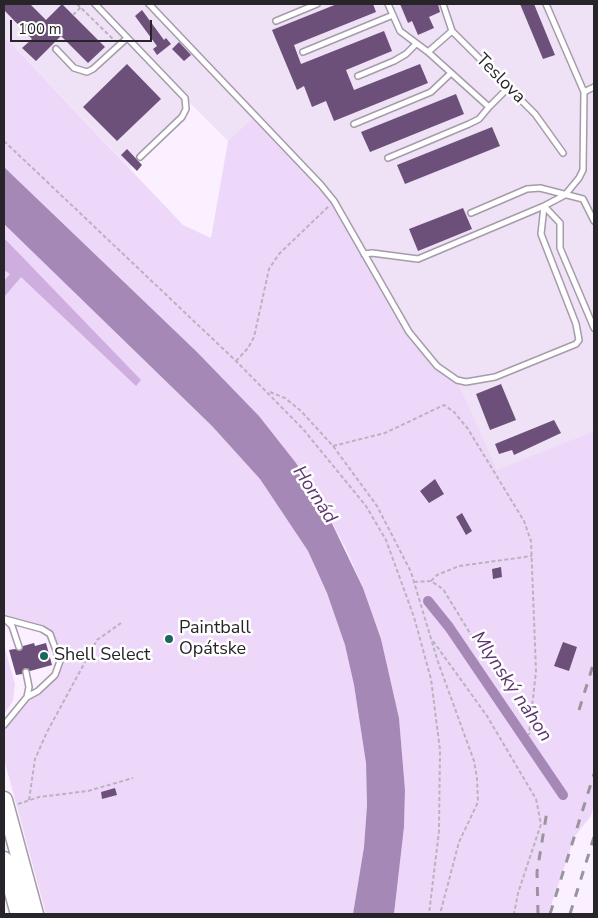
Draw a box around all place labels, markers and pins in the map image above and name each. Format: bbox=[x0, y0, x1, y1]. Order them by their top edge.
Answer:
place label: Paintball Opátske bbox=[179, 618, 251, 660]
marker: Paintball Opátske bbox=[163, 633, 175, 645]
place label: Shell Select bbox=[54, 645, 150, 667]
marker: Shell Select bbox=[38, 650, 50, 662]

